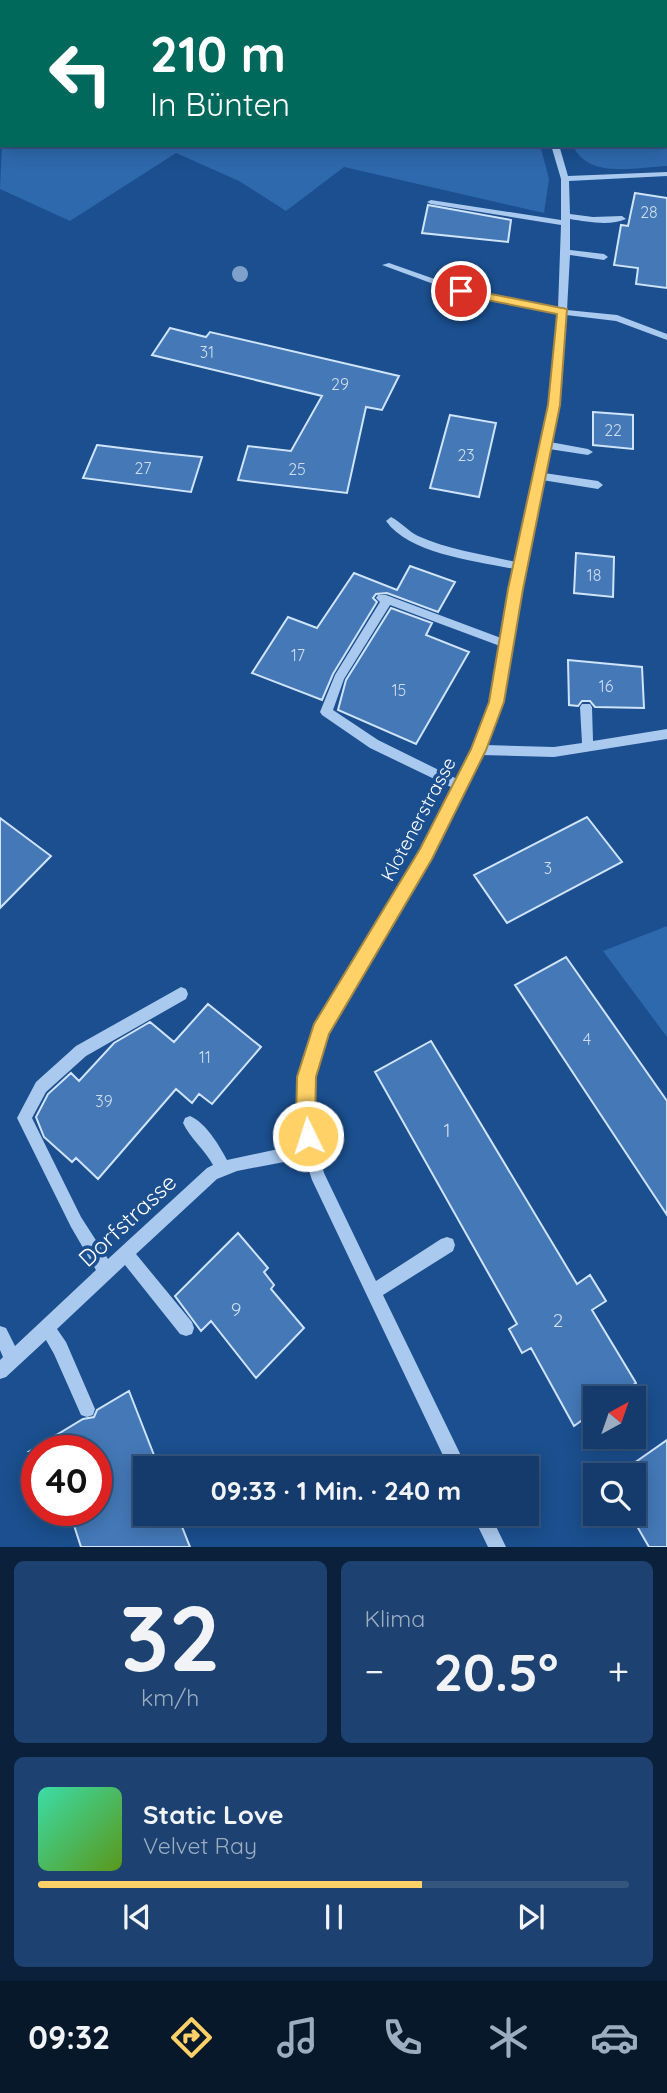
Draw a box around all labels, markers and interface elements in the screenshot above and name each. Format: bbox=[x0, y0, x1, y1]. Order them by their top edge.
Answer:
text: 210 m bbox=[150, 23, 286, 84]
icon: left bbox=[35, 28, 126, 119]
text: In Bünten bbox=[150, 84, 290, 124]
house number: 28 bbox=[640, 202, 658, 222]
pin bbox=[431, 261, 491, 321]
icon: arrive bbox=[442, 272, 480, 310]
house number: 31 bbox=[200, 342, 214, 362]
house number: 29 bbox=[331, 374, 349, 394]
house number: 22 bbox=[604, 420, 622, 440]
house number: 23 bbox=[457, 445, 475, 465]
house number: 27 bbox=[135, 458, 151, 478]
house number: 25 bbox=[288, 459, 306, 479]
house number: 18 bbox=[587, 565, 601, 585]
house number: 17 bbox=[291, 645, 305, 665]
house number: 16 bbox=[599, 676, 614, 696]
house number: 15 bbox=[392, 680, 406, 700]
street label: Klotenerstrasse bbox=[375, 753, 461, 885]
house number: 3 bbox=[544, 858, 552, 878]
house number: 4 bbox=[583, 1029, 591, 1049]
house number: 11 bbox=[199, 1047, 211, 1067]
house number: 39 bbox=[95, 1091, 113, 1111]
position arrow bbox=[271, 1099, 345, 1173]
house number: 1 bbox=[443, 1118, 451, 1142]
street label: Dorfstrasse bbox=[72, 1167, 182, 1273]
house number: 9 bbox=[231, 1297, 241, 1321]
house number: 2 bbox=[553, 1308, 563, 1332]
north arrow bbox=[583, 1386, 646, 1449]
map controls bbox=[583, 1386, 646, 1526]
speed limit sign: 40 bbox=[21, 1435, 112, 1526]
button: search bbox=[583, 1463, 646, 1526]
text: 09:33 · 1 Min. · 240 m bbox=[211, 1474, 461, 1507]
text: 32 bbox=[120, 1580, 221, 1694]
text: Klima bbox=[365, 1604, 425, 1633]
text: 20.5° bbox=[433, 1639, 558, 1704]
text: − bbox=[365, 1647, 384, 1695]
text: + bbox=[608, 1647, 629, 1695]
text: km/h bbox=[141, 1683, 199, 1712]
text: Static Love bbox=[143, 1798, 284, 1831]
text: Velvet Ray bbox=[143, 1831, 257, 1860]
icon: previous bbox=[118, 1898, 156, 1936]
icon: pause bbox=[315, 1898, 353, 1936]
icon: next bbox=[512, 1898, 550, 1936]
icon: directions bbox=[167, 2013, 216, 2062]
icon: music bbox=[273, 2013, 322, 2062]
icon: phone bbox=[378, 2013, 427, 2062]
icon: climate bbox=[484, 2013, 533, 2062]
icon: car bbox=[590, 2013, 639, 2062]
text: 09:32 bbox=[28, 2017, 110, 2057]

